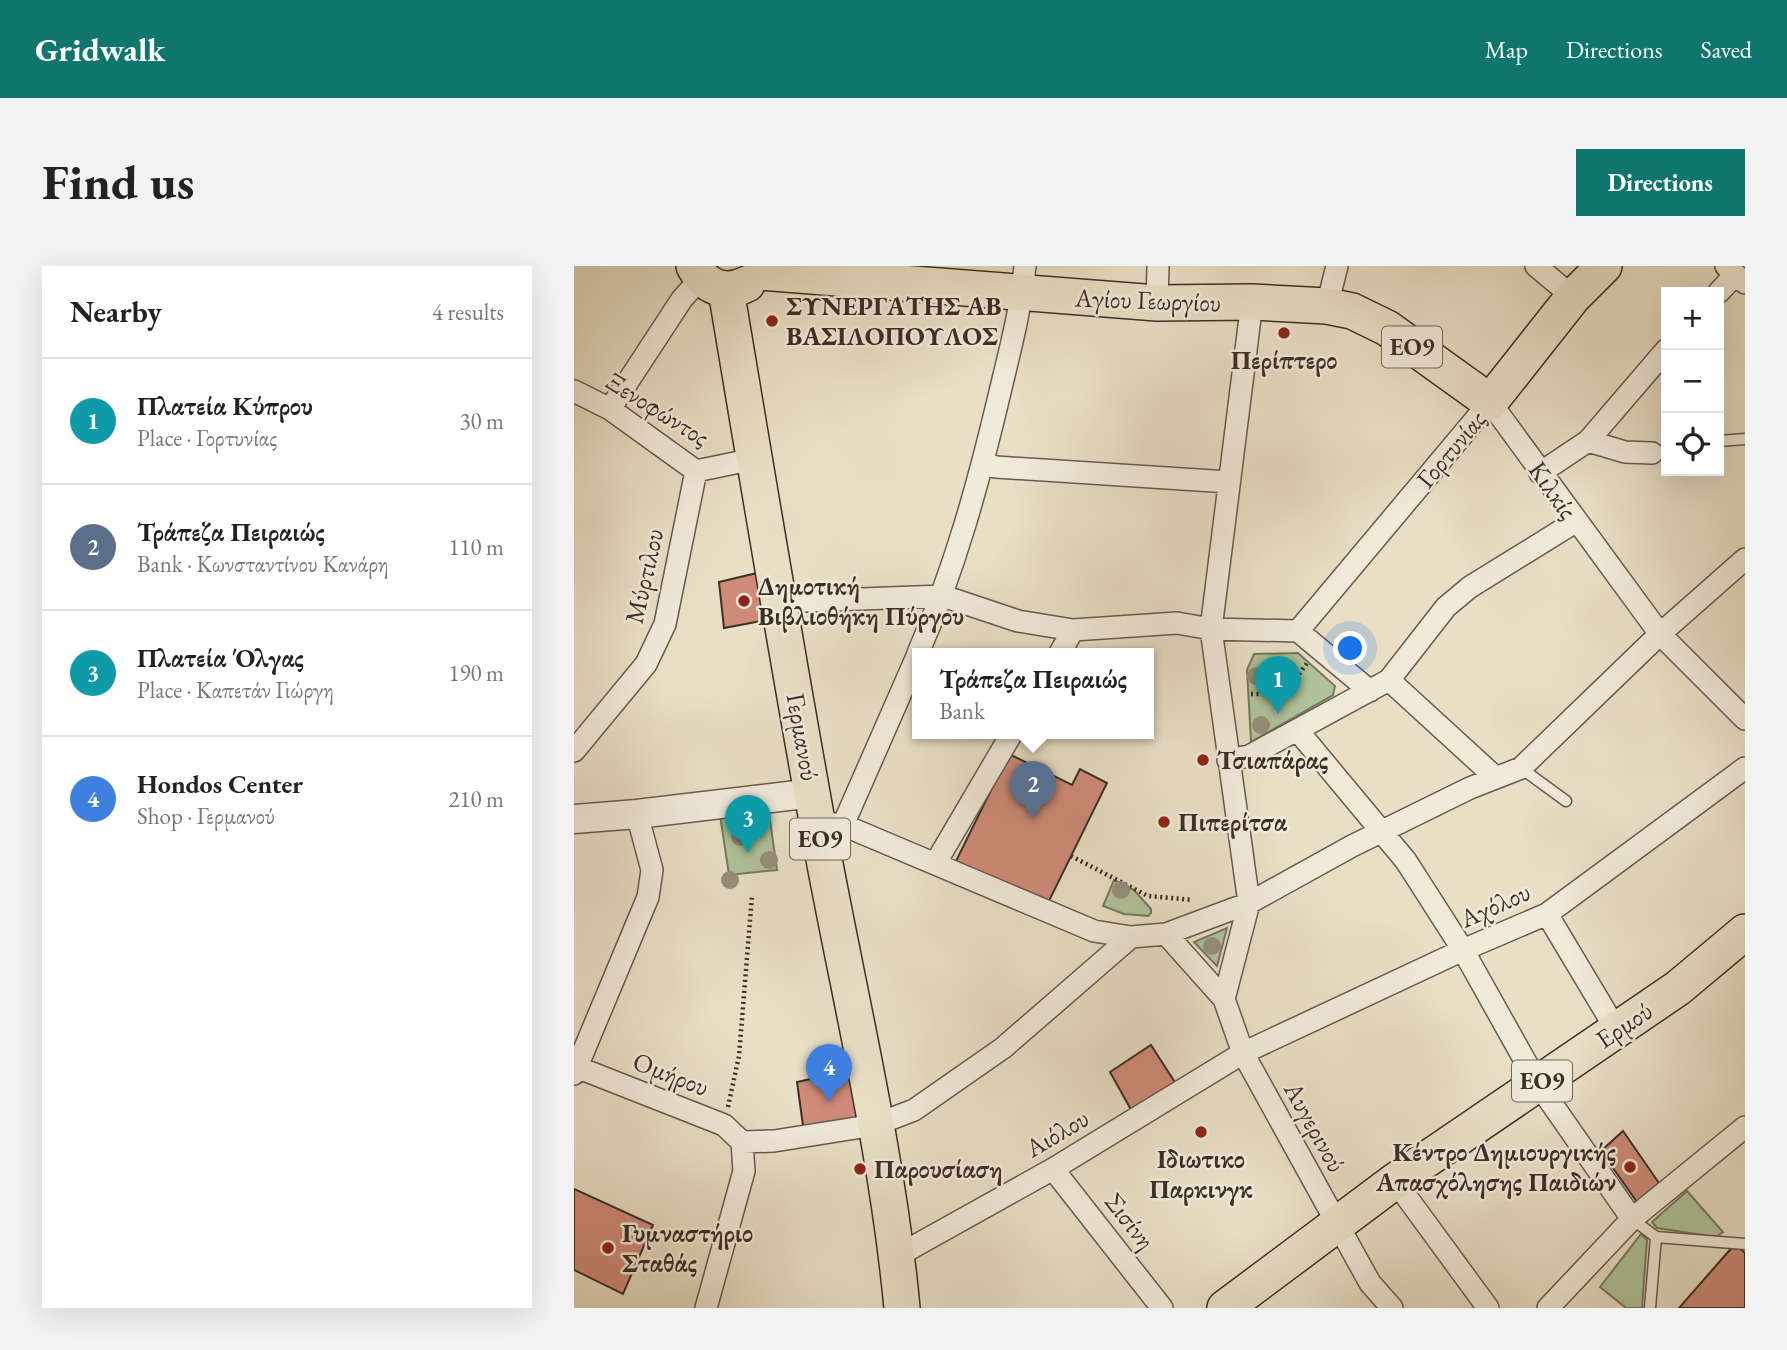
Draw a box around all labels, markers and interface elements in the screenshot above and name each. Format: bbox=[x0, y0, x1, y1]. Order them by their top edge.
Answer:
text: Gridwalk bbox=[35, 28, 165, 71]
text: Map bbox=[1485, 34, 1528, 65]
text: Directions bbox=[1566, 34, 1663, 65]
text: Saved bbox=[1701, 34, 1752, 65]
button: Directions bbox=[1576, 149, 1745, 216]
text: Find us bbox=[42, 150, 194, 214]
street label: Αγίου Γεωργίου bbox=[1073, 280, 1222, 320]
map controls bbox=[1661, 287, 1724, 476]
button: + bbox=[1661, 287, 1724, 350]
place label: ΣΥΝΕΡΓΑΤΗΣ ΑΒ ΒΑΣΙΛΟΠΟΥΛΟΣ bbox=[786, 289, 1001, 353]
text: Nearby bbox=[70, 292, 162, 331]
text: 4 results bbox=[432, 297, 504, 327]
marker: ΣΥΝΕΡΓΑΤΗΣ ΑΒ ΒΑΣΙΛΟΠΟΥΛΟΣ bbox=[764, 313, 780, 329]
marker: Περίπτερο bbox=[1276, 325, 1292, 341]
road number: ΕΟ9 bbox=[1382, 326, 1442, 368]
place label: Περίπτερο bbox=[1231, 343, 1337, 377]
button: − bbox=[1661, 350, 1724, 413]
street label: Ξενοφώντος bbox=[600, 364, 716, 454]
text: Πλατεία Κύπρου bbox=[137, 389, 313, 423]
street label: Γορτυνίας bbox=[1409, 403, 1494, 495]
text: 1 bbox=[87, 406, 99, 436]
text: 30 m bbox=[459, 406, 504, 436]
button: locate bbox=[1661, 413, 1724, 476]
text: Place · Γορτυνίας bbox=[137, 423, 277, 453]
street label: Κιλκίς bbox=[1521, 454, 1585, 526]
text: Τράπεζα Πειραιώς bbox=[137, 515, 325, 549]
street label: Μύρτιλου bbox=[617, 525, 671, 627]
text: 2 bbox=[87, 532, 99, 562]
text: 110 m bbox=[448, 532, 504, 562]
text: Bank · Κωνσταντίνου Κανάρη bbox=[137, 549, 389, 579]
place label: Δημοτική Βιβλιοθήκη Πύργου bbox=[758, 569, 964, 633]
marker: Δημοτική Βιβλιοθήκη Πύργου bbox=[736, 593, 752, 609]
your location bbox=[1333, 631, 1367, 665]
text: Πλατεία Όλγας bbox=[137, 641, 304, 675]
popup bbox=[912, 648, 1154, 739]
pin: 1 bbox=[1255, 656, 1301, 714]
text: 3 bbox=[87, 658, 99, 688]
text: 190 m bbox=[448, 658, 504, 688]
text: Τράπεζα Πειραιώς bbox=[939, 662, 1127, 696]
text: Place · Καπετάν Γιώργη bbox=[137, 675, 334, 705]
street label: Γερμανού bbox=[779, 690, 827, 784]
text: Bank bbox=[939, 696, 985, 726]
place label: Τσιαπάρας bbox=[1217, 743, 1328, 777]
marker: Τσιαπάρας bbox=[1195, 752, 1211, 768]
pin: 2 bbox=[1010, 761, 1056, 819]
text: Hondos Center bbox=[137, 767, 303, 801]
text: 4 bbox=[87, 784, 99, 814]
text: 210 m bbox=[448, 784, 504, 814]
pin: 3 bbox=[725, 795, 771, 853]
text: Shop · Γερμανού bbox=[137, 801, 275, 831]
place label: Πιπερίτσα bbox=[1178, 805, 1288, 839]
marker: Πιπερίτσα bbox=[1156, 814, 1172, 830]
road number: ΕΟ9 bbox=[790, 818, 850, 860]
street label: Αχόλου bbox=[1454, 874, 1536, 936]
street label: Ερμού bbox=[1589, 994, 1659, 1056]
street label: Ομήρου bbox=[628, 1044, 714, 1104]
pin: 4 bbox=[806, 1044, 852, 1102]
road number: ΕΟ9 bbox=[1512, 1060, 1572, 1102]
street label: Αυγερινού bbox=[1276, 1075, 1354, 1178]
street label: Αιόλου bbox=[1018, 1101, 1095, 1166]
marker: Ιδιωτικο Παρκινγκ bbox=[1193, 1124, 1209, 1140]
place label: Κέντρο Δημιουργικής Απασχόλησης Παιδιών bbox=[1375, 1135, 1616, 1199]
place label: Ιδιωτικο Παρκινγκ bbox=[1149, 1142, 1253, 1206]
place label: Παρουσίαση bbox=[874, 1152, 1003, 1186]
marker: Κέντρο Δημιουργικής Απασχόλησης Παιδιών bbox=[1622, 1159, 1638, 1175]
marker: Παρουσίαση bbox=[852, 1161, 868, 1177]
street label: Σισίνη bbox=[1097, 1186, 1163, 1256]
place label: Γυμναστήριο Σταθάς bbox=[622, 1216, 753, 1280]
marker: Γυμναστήριο Σταθάς bbox=[600, 1240, 616, 1256]

